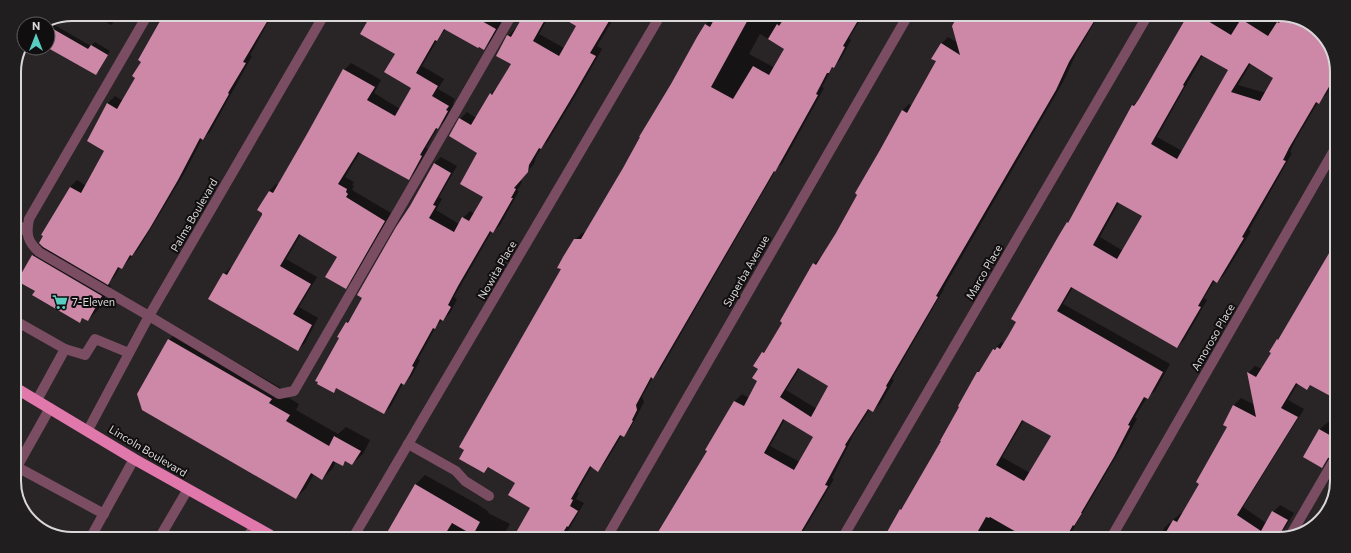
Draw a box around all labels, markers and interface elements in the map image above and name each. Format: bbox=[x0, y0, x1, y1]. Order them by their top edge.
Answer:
north arrow bbox=[16, 16, 56, 56]
text: N bbox=[32, 19, 40, 32]
street label: Palms Boulevard bbox=[167, 176, 220, 254]
street label: Superba Avenue bbox=[720, 233, 771, 309]
street label: Nowita Place bbox=[475, 238, 519, 301]
street label: Marco Place bbox=[963, 242, 1005, 302]
supermarket icon: 7-Eleven bbox=[51, 293, 69, 311]
place label: 7-Eleven bbox=[72, 295, 115, 308]
street label: Amoroso Place bbox=[1188, 301, 1237, 372]
street label: Lincoln Boulevard bbox=[107, 422, 190, 479]

